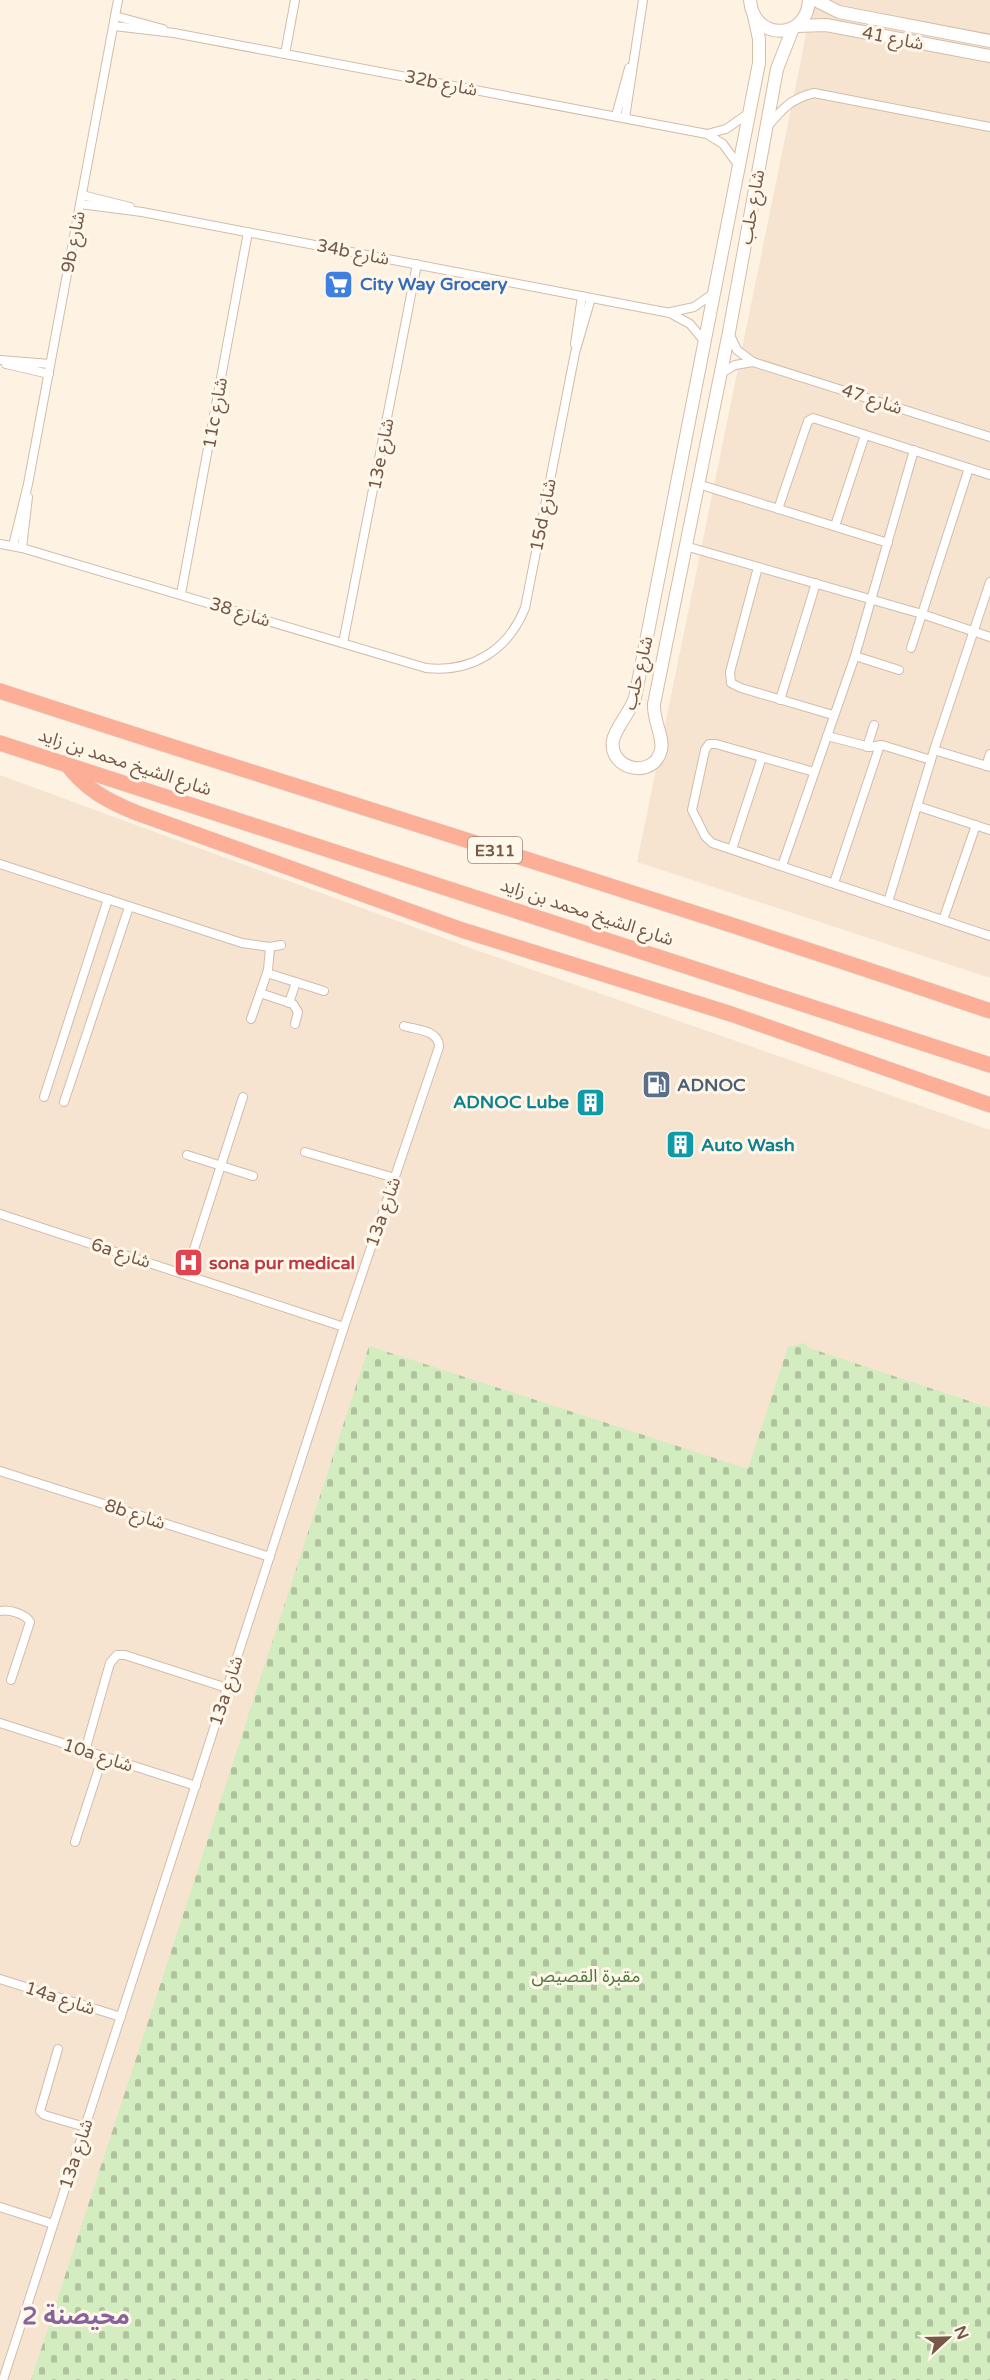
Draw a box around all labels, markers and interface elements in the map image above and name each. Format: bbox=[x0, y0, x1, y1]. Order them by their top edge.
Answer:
street label: شارع 41 bbox=[860, 21, 926, 58]
street label: 32b شارع bbox=[402, 65, 479, 104]
street label: شارع حلب bbox=[735, 168, 772, 247]
street label: 9b شارع bbox=[56, 209, 93, 275]
street label: 34b شارع bbox=[314, 234, 391, 273]
supermarket icon: City Way Grocery bbox=[323, 268, 355, 300]
place label: City Way Grocery bbox=[360, 273, 508, 295]
street label: 11c شارع bbox=[198, 376, 235, 451]
street label: شارع 47 bbox=[838, 379, 905, 422]
street label: 13e شارع bbox=[363, 416, 402, 492]
street label: 15d شارع bbox=[525, 477, 564, 554]
street label: شارع 38 bbox=[206, 592, 273, 635]
street label: شارع حلب bbox=[618, 634, 661, 713]
street label: شارع الشيخ محمد بن زايد bbox=[35, 724, 214, 803]
road number: E311 bbox=[468, 837, 522, 863]
street label: شارع الشيخ محمد بن زايد bbox=[497, 874, 676, 953]
fuel station icon: ADNOC bbox=[640, 1069, 672, 1101]
place label: ADNOC bbox=[677, 1074, 746, 1096]
building icon: ADNOC Lube bbox=[574, 1086, 606, 1118]
place label: ADNOC Lube bbox=[453, 1091, 569, 1113]
building icon: Auto Wash bbox=[664, 1129, 696, 1161]
place label: Auto Wash bbox=[701, 1134, 795, 1156]
street label: 13a شارع bbox=[361, 1174, 408, 1251]
street label: 6a شارع bbox=[88, 1233, 154, 1276]
hospital icon: sona pur medical bbox=[172, 1247, 204, 1279]
place label: sona pur medical bbox=[209, 1252, 355, 1274]
street label: 8b شارع bbox=[101, 1494, 168, 1537]
street label: 13a شارع bbox=[204, 1653, 251, 1730]
street label: 10a شارع bbox=[59, 1733, 136, 1780]
park label: مقبرة القصيص bbox=[532, 1965, 640, 1987]
street label: 14a شارع bbox=[21, 1976, 98, 2023]
street label: 13a شارع bbox=[54, 2116, 101, 2193]
district label: محيصنة 2 bbox=[22, 2302, 130, 2331]
north arrow bbox=[918, 2308, 978, 2368]
text: N bbox=[949, 2323, 973, 2342]

